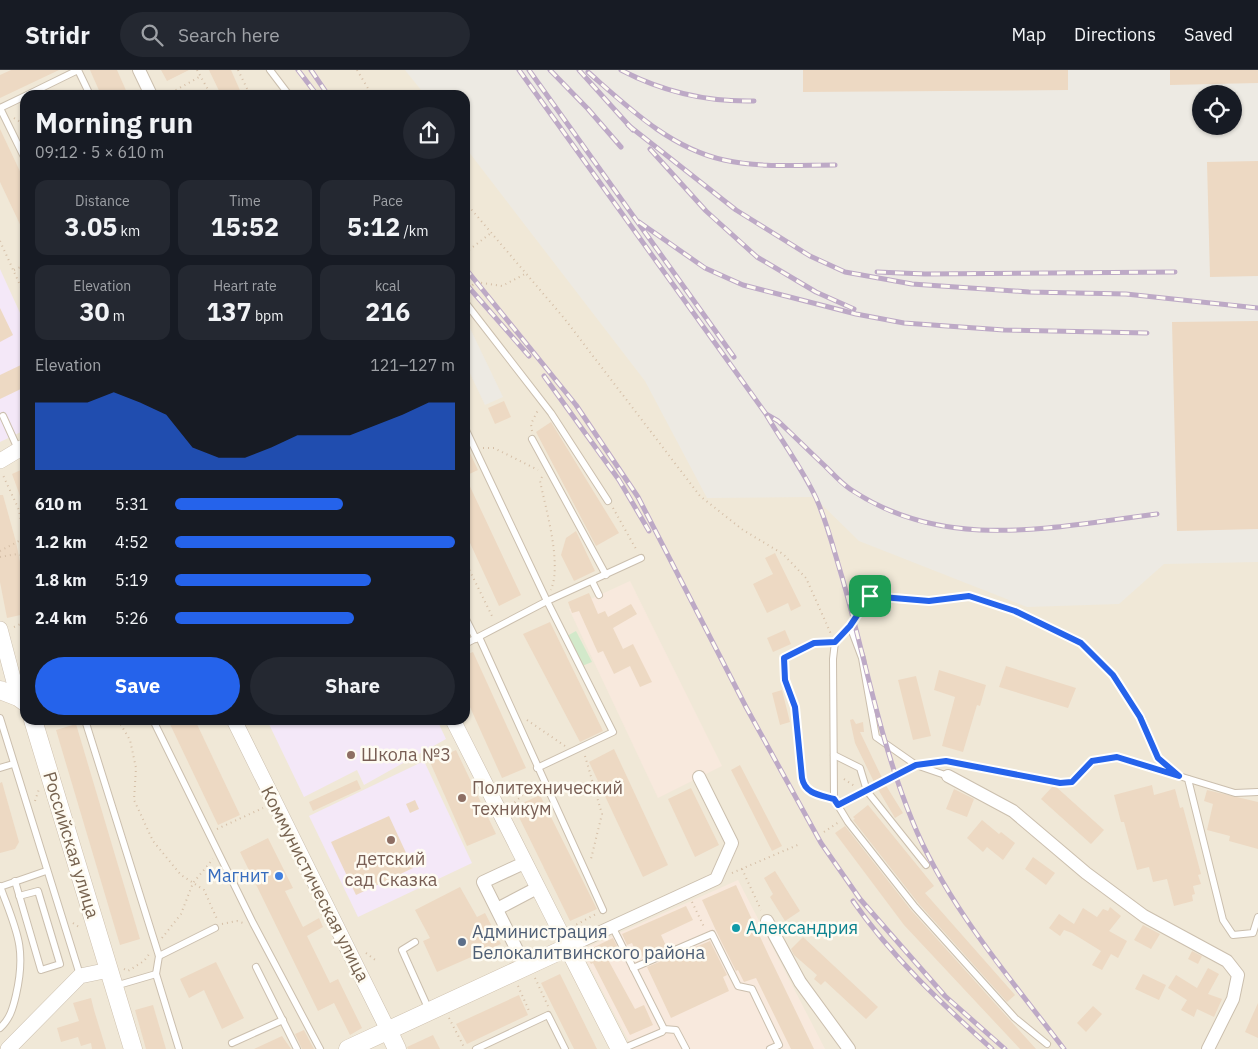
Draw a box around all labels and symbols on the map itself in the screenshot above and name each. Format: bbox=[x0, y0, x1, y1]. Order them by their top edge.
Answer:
pin bbox=[849, 575, 891, 617]
place label: Школа №3 bbox=[361, 743, 451, 766]
marker: Школа №3 bbox=[345, 749, 357, 761]
street label: Российская улица bbox=[38, 769, 105, 921]
place label: Политехнический техникум bbox=[472, 776, 623, 820]
street label: Коммунистическая улица bbox=[256, 782, 375, 986]
marker: Политехнический техникум bbox=[456, 792, 468, 804]
marker: детский сад Сказка bbox=[385, 834, 397, 846]
place label: детский сад Сказка bbox=[345, 847, 438, 891]
place label: Магнит bbox=[207, 864, 269, 887]
marker: Магнит bbox=[273, 870, 285, 882]
place label: Александрия bbox=[746, 916, 858, 939]
place label: Администрация Белокалитвинского района bbox=[472, 920, 705, 964]
marker: Александрия bbox=[730, 922, 742, 934]
marker: Администрация Белокалитвинского района bbox=[456, 936, 468, 948]

